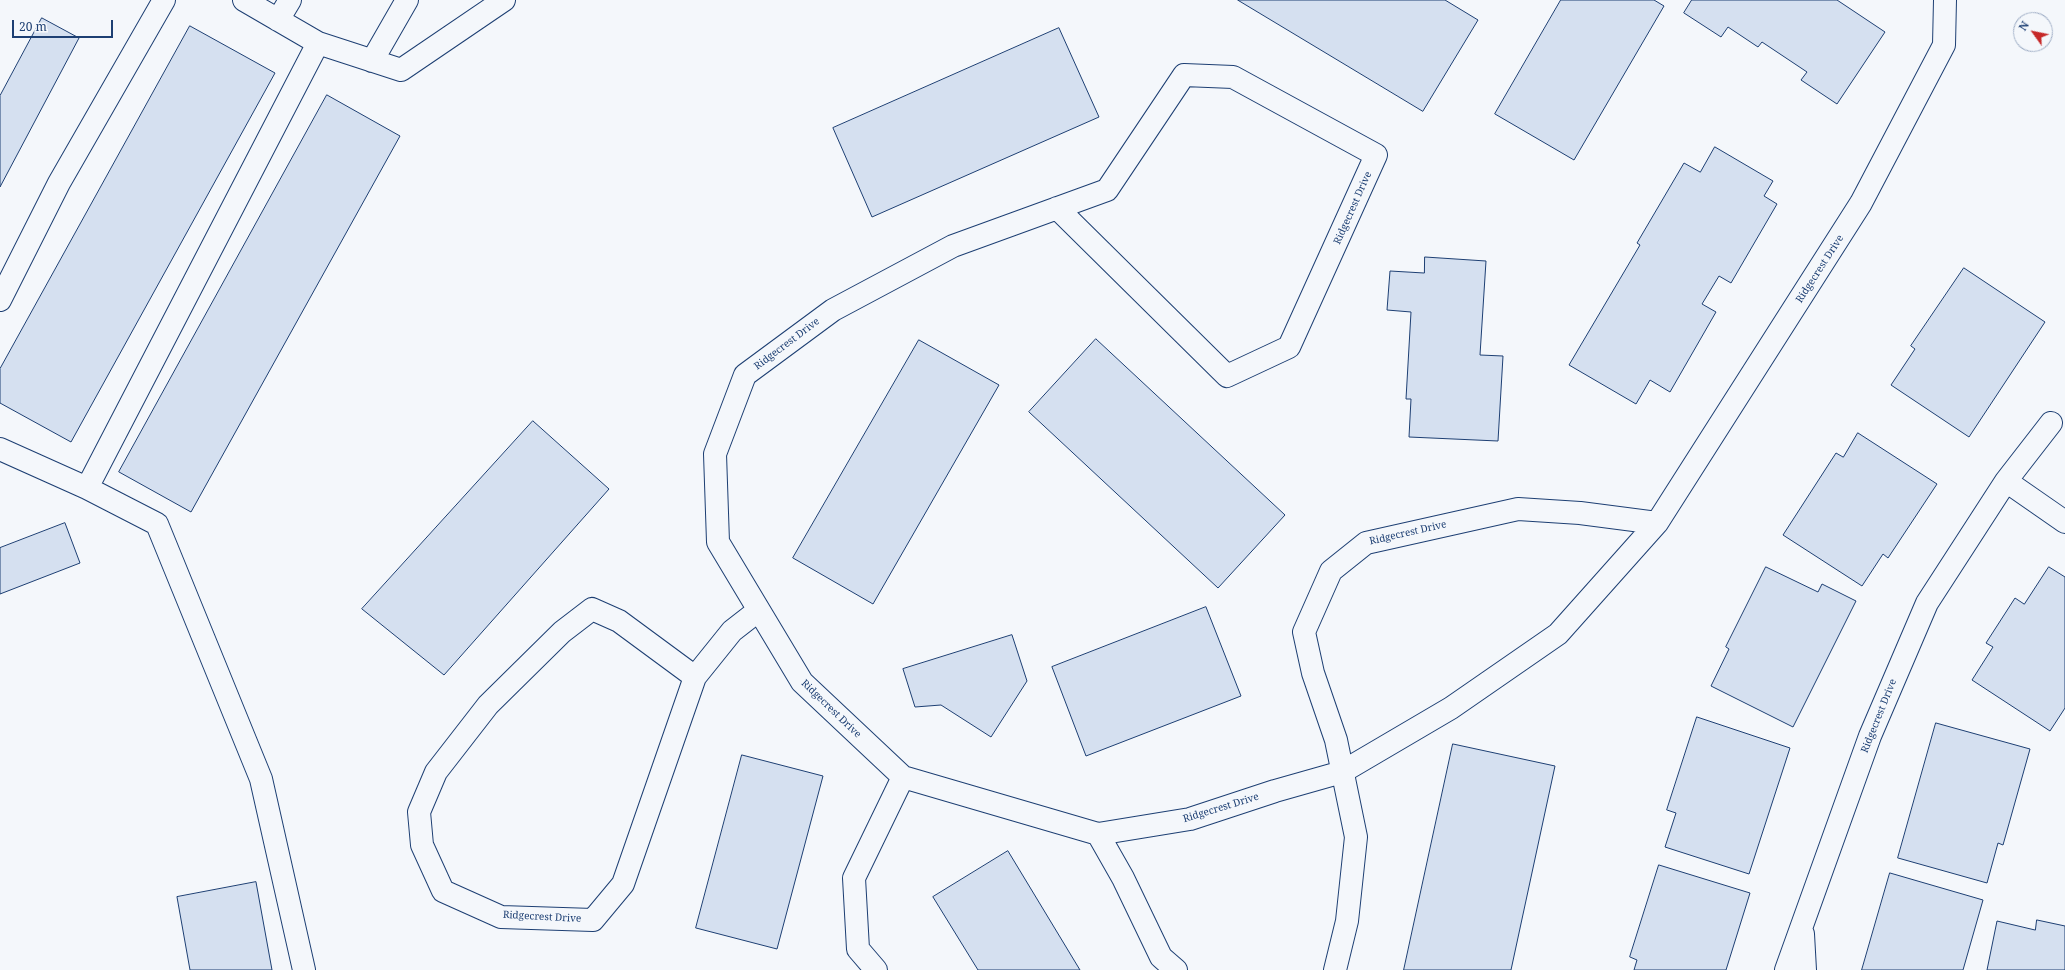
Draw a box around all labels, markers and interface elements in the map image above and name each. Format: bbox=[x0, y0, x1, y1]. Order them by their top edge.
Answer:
scale bar bbox=[14, 12, 115, 38]
north arrow bbox=[2013, 12, 2053, 52]
text: 20 m bbox=[19, 18, 47, 35]
text: N bbox=[2015, 18, 2032, 33]
street label: Ridgecrest Drive bbox=[1332, 170, 1374, 246]
street label: Ridgecrest Drive bbox=[1794, 233, 1846, 305]
street label: Ridgecrest Drive bbox=[752, 316, 822, 372]
street label: Ridgecrest Drive bbox=[1368, 518, 1448, 548]
street label: Ridgecrest Drive bbox=[799, 677, 863, 741]
street label: Ridgecrest Drive bbox=[1859, 677, 1899, 755]
street label: Ridgecrest Drive bbox=[1182, 791, 1260, 825]
street label: Ridgecrest Drive bbox=[502, 909, 582, 925]

